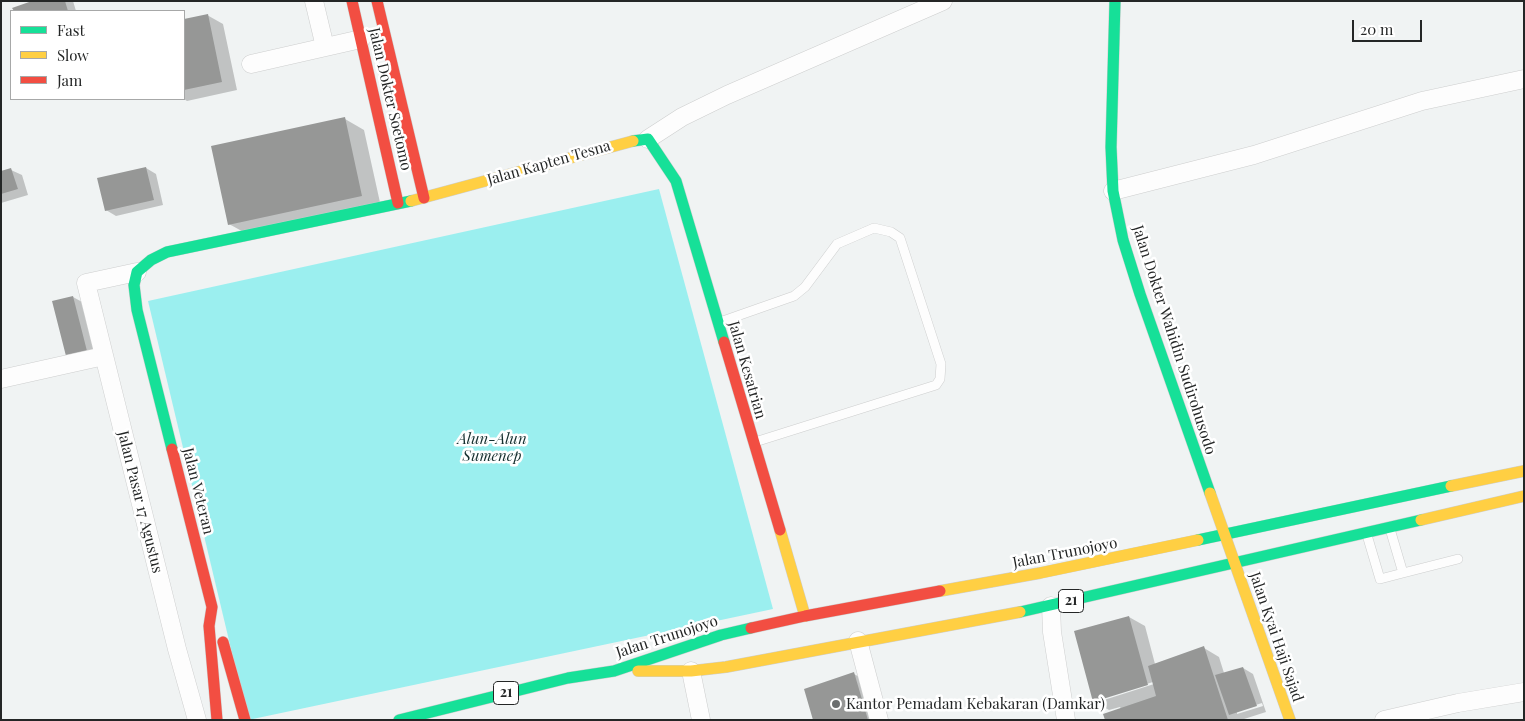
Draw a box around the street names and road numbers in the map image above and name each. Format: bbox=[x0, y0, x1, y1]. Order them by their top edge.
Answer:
street label: Jalan Dokter Soetomo bbox=[365, 26, 415, 172]
street label: Jalan Kapten Tesna bbox=[485, 137, 613, 189]
street label: Jalan Dokter Wahidin Sudirohusodo bbox=[1128, 223, 1220, 457]
street label: Jalan Kesatrian bbox=[724, 319, 770, 421]
street label: Jalan Pasar 17 Agustus bbox=[114, 429, 166, 575]
street label: Jalan Veteran bbox=[179, 446, 217, 536]
street label: Jalan Trunojoyo bbox=[1011, 534, 1119, 572]
street label: Jalan Kyai Haji Sajad bbox=[1245, 570, 1307, 704]
road number: 21 bbox=[1058, 590, 1084, 612]
street label: Jalan Trunojoyo bbox=[614, 612, 720, 662]
road number: 21 bbox=[494, 681, 518, 704]

